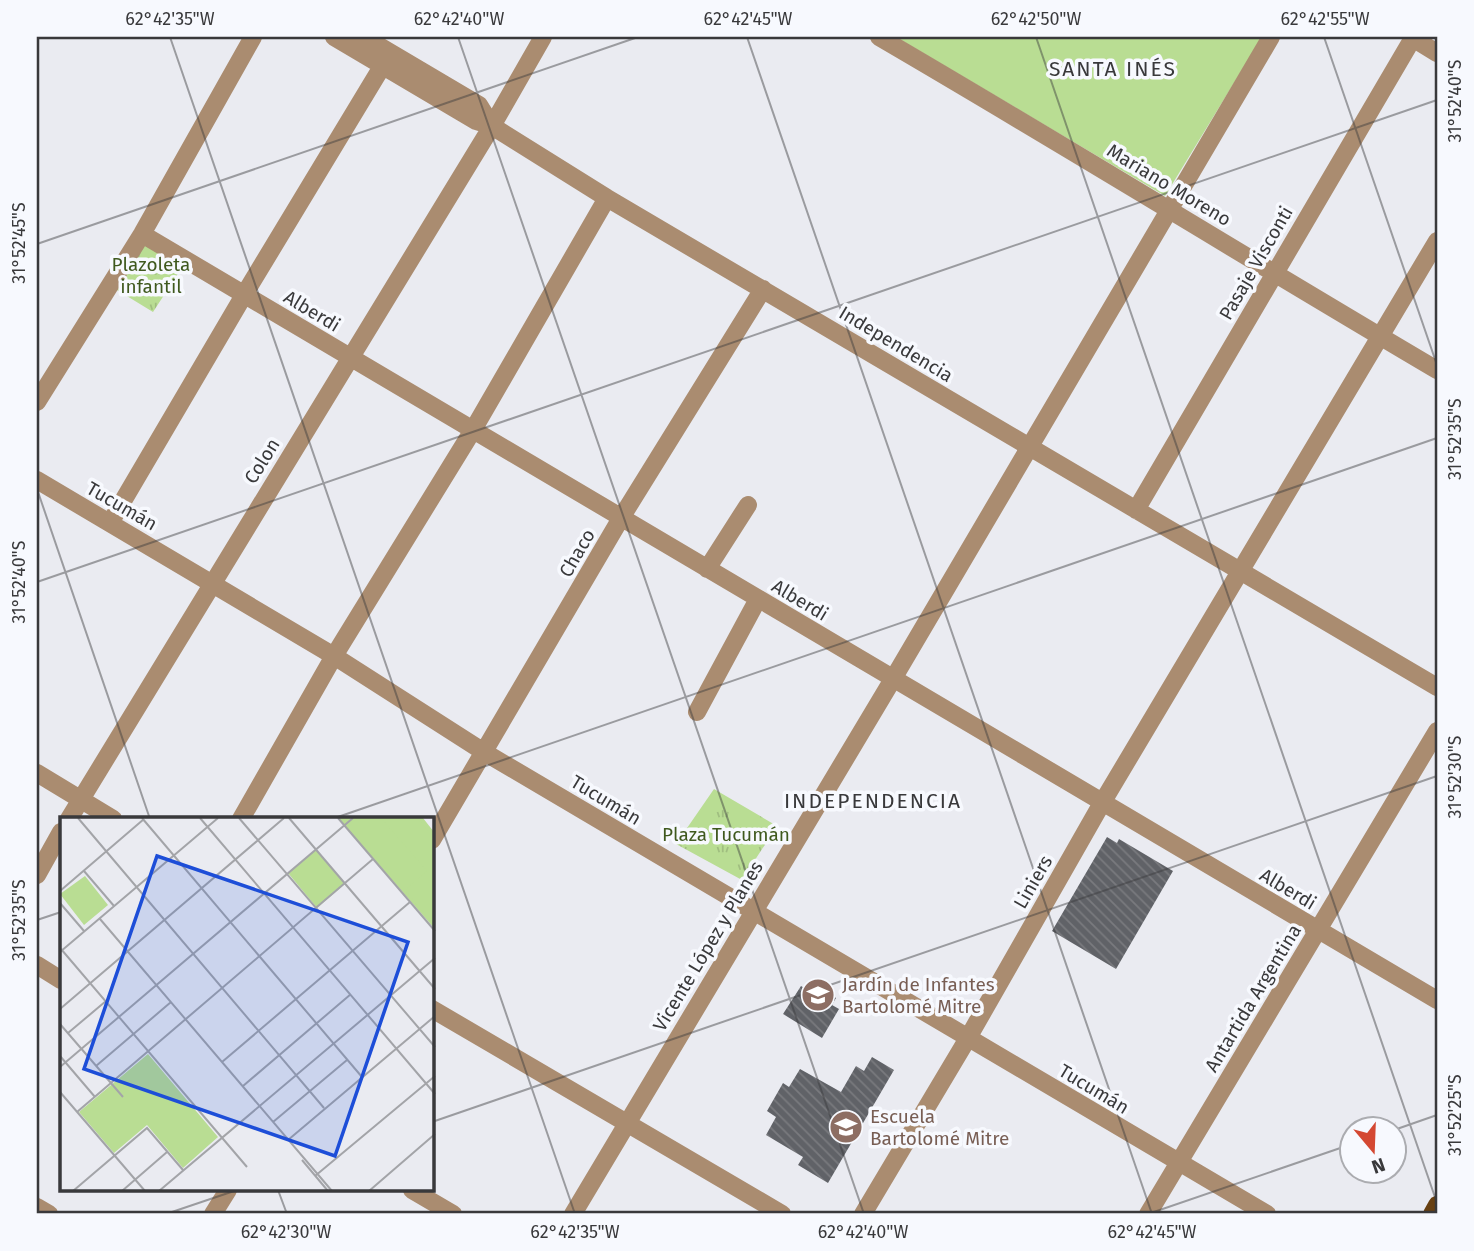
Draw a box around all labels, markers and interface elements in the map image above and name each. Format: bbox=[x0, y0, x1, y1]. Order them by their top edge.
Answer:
text: 62°42'35"W bbox=[125, 8, 215, 30]
text: 62°42'40"W bbox=[414, 8, 504, 30]
text: 62°42'45"W bbox=[704, 8, 793, 30]
text: 62°42'50"W bbox=[991, 8, 1081, 30]
text: 62°42'55"W bbox=[1280, 8, 1370, 30]
district label: SANTA INÉS bbox=[1049, 56, 1177, 82]
text: 31°52'40"S bbox=[1444, 59, 1466, 143]
street label: Mariano Moreno bbox=[1103, 139, 1235, 231]
text: 31°52'45"S bbox=[8, 202, 30, 284]
street label: Pasaje Visconti bbox=[1214, 202, 1298, 324]
park label: Plazoleta infantil bbox=[112, 253, 190, 298]
street label: Alberdi bbox=[280, 285, 344, 337]
street label: Independencia bbox=[835, 301, 957, 387]
text: 31°52'35"S bbox=[1444, 398, 1466, 480]
street label: Colon bbox=[239, 434, 285, 488]
street label: Tucumán bbox=[83, 477, 161, 535]
street label: Chaco bbox=[554, 525, 600, 581]
text: 31°52'40"S bbox=[8, 540, 30, 624]
street label: Alberdi bbox=[768, 574, 832, 626]
text: 31°52'30"S bbox=[1444, 735, 1466, 819]
street label: Tucumán bbox=[567, 770, 645, 830]
district label: INDEPENDENCIA bbox=[784, 788, 962, 814]
inset map bbox=[60, 817, 434, 1192]
park label: Plaza Tucumán bbox=[662, 823, 790, 846]
street label: Liniers bbox=[1009, 851, 1057, 913]
street label: Vicente López y Planes bbox=[648, 857, 768, 1035]
street label: Alberdi bbox=[1256, 863, 1320, 915]
text: 31°52'35"S bbox=[8, 879, 30, 961]
street label: Antartida Argentina bbox=[1200, 920, 1306, 1076]
place label: Jardín de Infantes Bartolomé Mitre bbox=[842, 973, 995, 1018]
school or university icon: Jardín de Infantes Bartolomé Mitre bbox=[799, 976, 837, 1014]
street label: Tucumán bbox=[1055, 1059, 1133, 1119]
text: 31°52'25"S bbox=[1444, 1074, 1466, 1156]
place label: Escuela Bartolomé Mitre bbox=[870, 1105, 1009, 1150]
school or university icon: Escuela Bartolomé Mitre bbox=[827, 1108, 865, 1146]
north arrow bbox=[1338, 1114, 1408, 1184]
text: N bbox=[1369, 1153, 1388, 1179]
text: 62°42'30"W bbox=[241, 1221, 331, 1243]
text: 62°42'35"W bbox=[530, 1221, 620, 1243]
text: 62°42'40"W bbox=[818, 1221, 908, 1243]
text: 62°42'45"W bbox=[1108, 1221, 1197, 1243]

